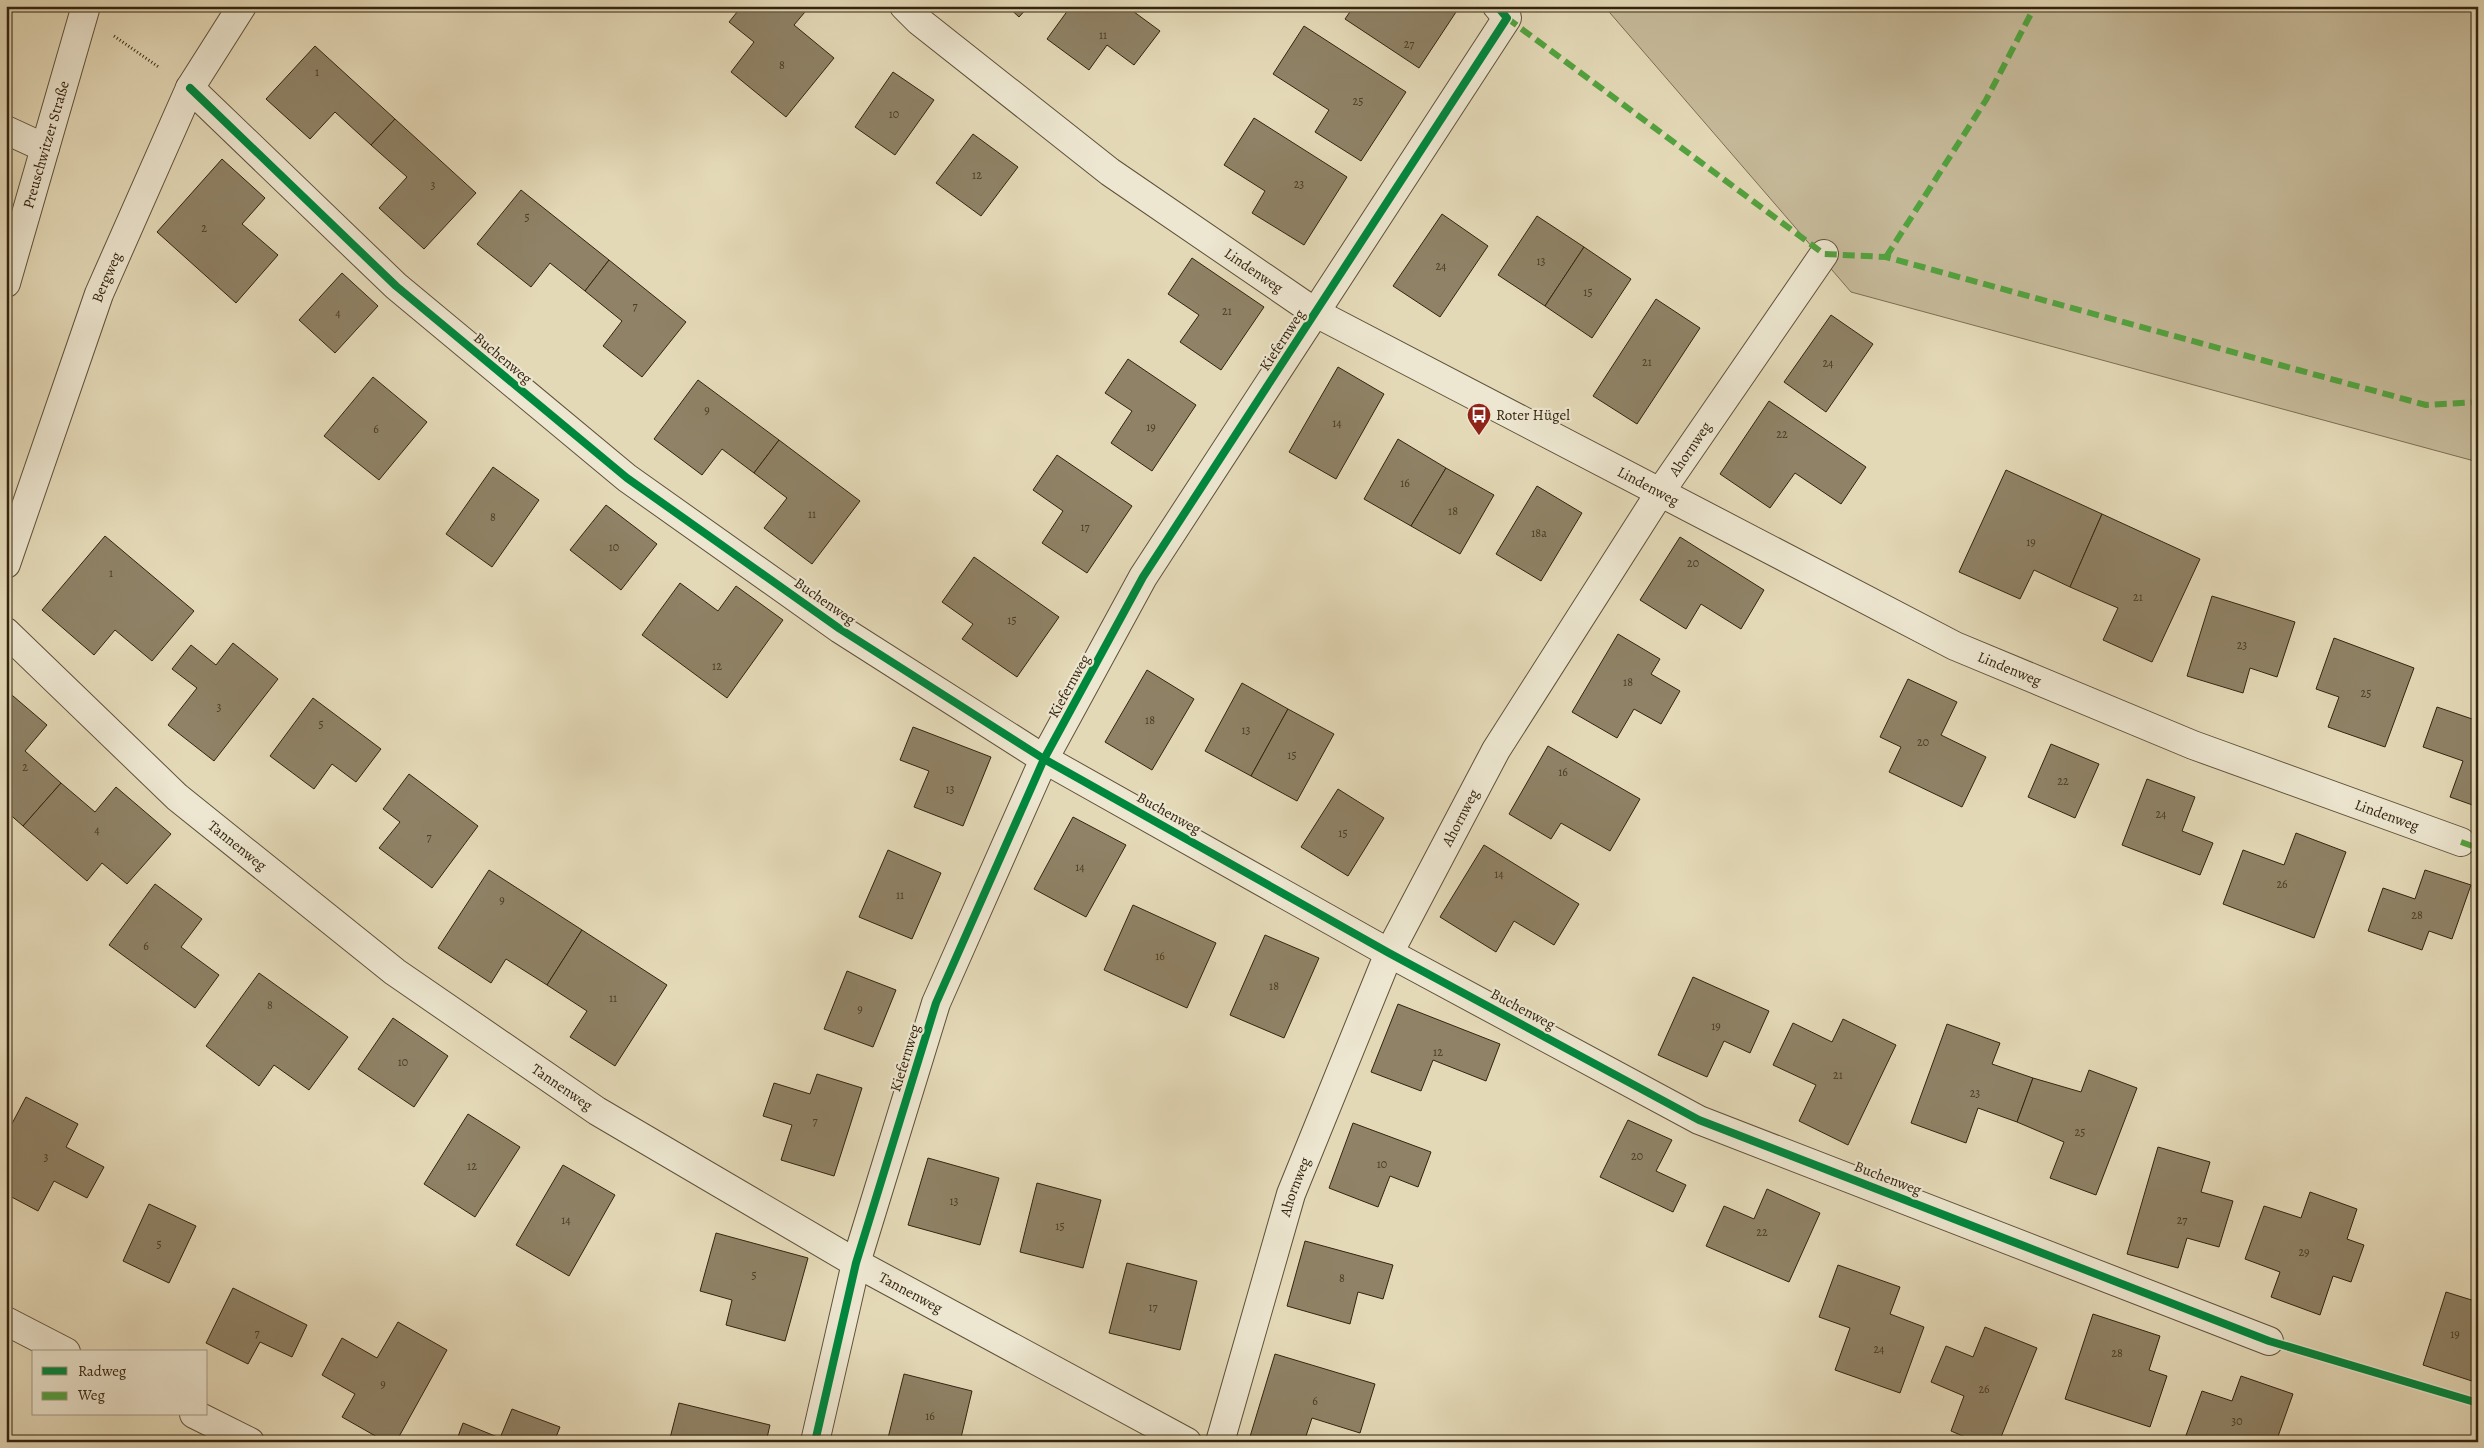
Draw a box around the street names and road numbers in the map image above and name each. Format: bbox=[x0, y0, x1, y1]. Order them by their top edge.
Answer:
street label: Preuschwitzer Straße bbox=[18, 78, 74, 211]
street label: Lindenweg bbox=[1220, 243, 1288, 298]
street label: Bergweg bbox=[87, 248, 127, 305]
street label: Kiefernweg bbox=[1255, 305, 1310, 375]
street label: Buchenweg bbox=[470, 328, 537, 389]
street label: Ahornweg bbox=[1664, 417, 1716, 481]
street label: Lindenweg bbox=[1614, 462, 1683, 511]
street label: Buchenweg bbox=[790, 573, 860, 630]
street label: Lindenweg bbox=[1975, 647, 2045, 691]
street label: Kiefernweg bbox=[1043, 650, 1095, 721]
street label: Ahornweg bbox=[1436, 785, 1484, 851]
street label: Buchenweg bbox=[1133, 787, 1205, 839]
street label: Lindenweg bbox=[2352, 794, 2423, 836]
street label: Tannenweg bbox=[204, 816, 271, 875]
street label: Buchenweg bbox=[1487, 984, 1559, 1035]
street label: Kiefernweg bbox=[885, 1021, 925, 1094]
street label: Tannenweg bbox=[528, 1059, 597, 1115]
street label: Ahornweg bbox=[1275, 1154, 1315, 1220]
street label: Buchenweg bbox=[1852, 1156, 1925, 1200]
street label: Tannenweg bbox=[875, 1267, 947, 1318]

